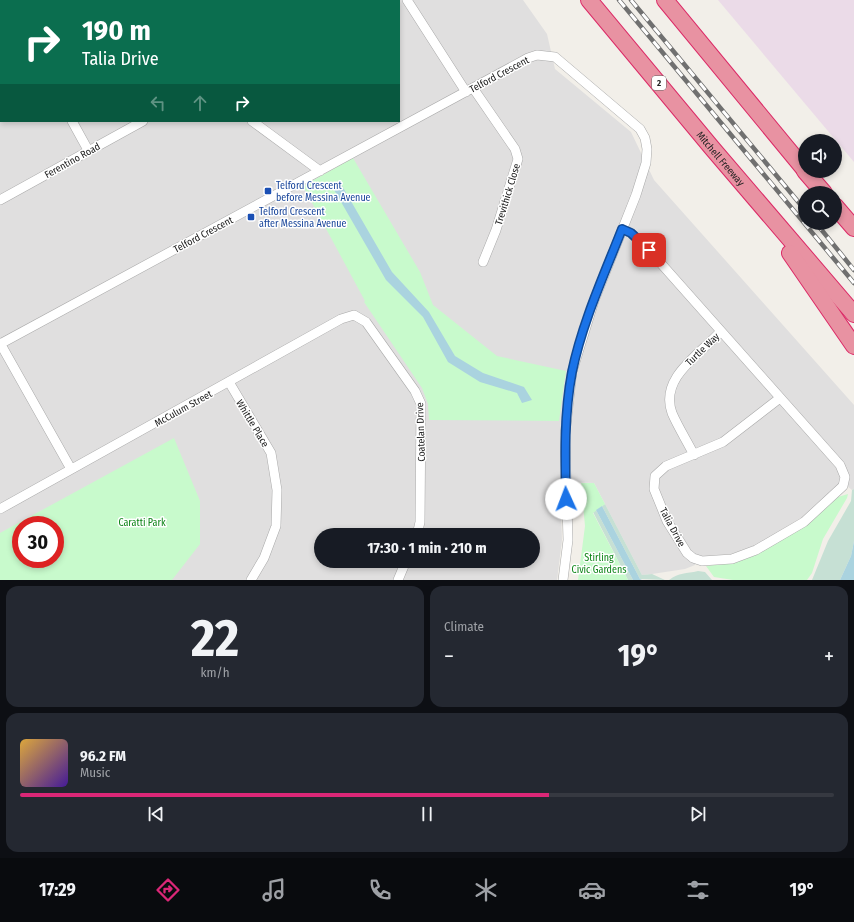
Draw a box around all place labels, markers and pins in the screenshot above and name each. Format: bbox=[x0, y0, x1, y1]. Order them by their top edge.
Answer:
place label: Telford Crescent before Messina Avenue bbox=[276, 180, 371, 204]
marker: Telford Crescent before Messina Avenue bbox=[263, 186, 273, 196]
place label: Telford Crescent after Messina Avenue bbox=[259, 206, 346, 230]
marker: Telford Crescent after Messina Avenue bbox=[246, 212, 256, 222]
pin bbox=[632, 233, 666, 267]

